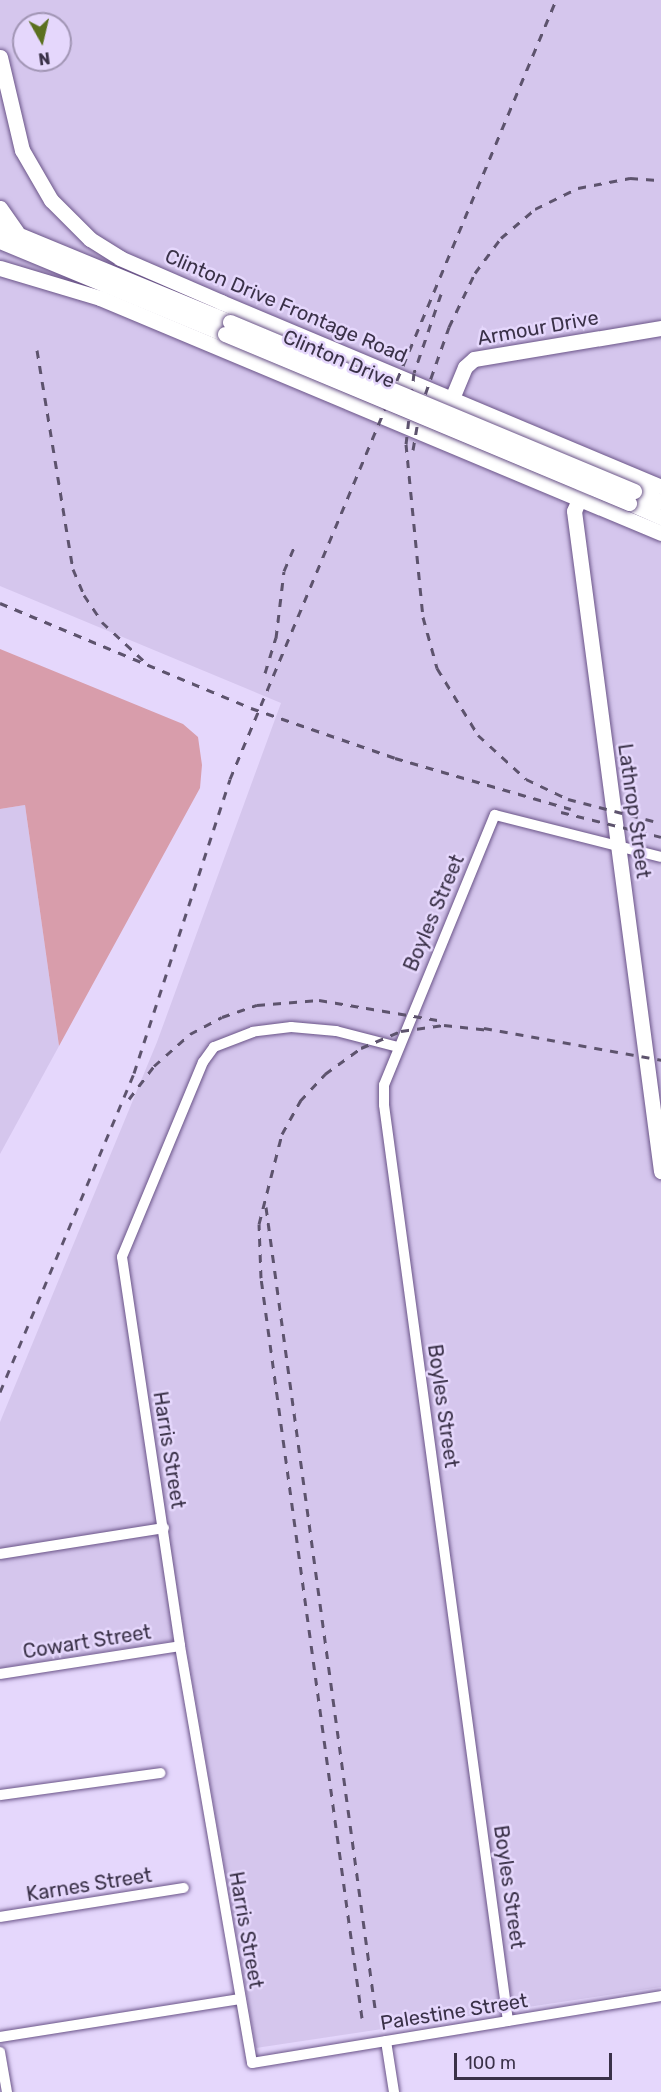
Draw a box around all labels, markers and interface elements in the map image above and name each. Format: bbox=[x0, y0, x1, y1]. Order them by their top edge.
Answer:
north arrow bbox=[12, 12, 72, 72]
text: N bbox=[37, 48, 51, 69]
street label: Clinton Drive Frontage Road bbox=[161, 244, 411, 368]
street label: Armour Drive bbox=[475, 306, 601, 350]
street label: Clinton Drive bbox=[279, 325, 399, 393]
street label: Lathrop Street bbox=[613, 742, 655, 880]
street label: Boyles Street bbox=[399, 851, 469, 975]
street label: Boyles Street bbox=[422, 1343, 464, 1469]
street label: Harris Street bbox=[148, 1390, 190, 1510]
street label: Cowart Street bbox=[21, 1620, 153, 1664]
street label: Boyles Street bbox=[488, 1824, 530, 1950]
street label: Karnes Street bbox=[25, 1863, 153, 1907]
street label: Harris Street bbox=[224, 1870, 268, 1990]
street label: Palestine Street bbox=[379, 1989, 529, 2035]
scale bar bbox=[457, 2041, 614, 2079]
text: 100 m bbox=[465, 2052, 516, 2074]

